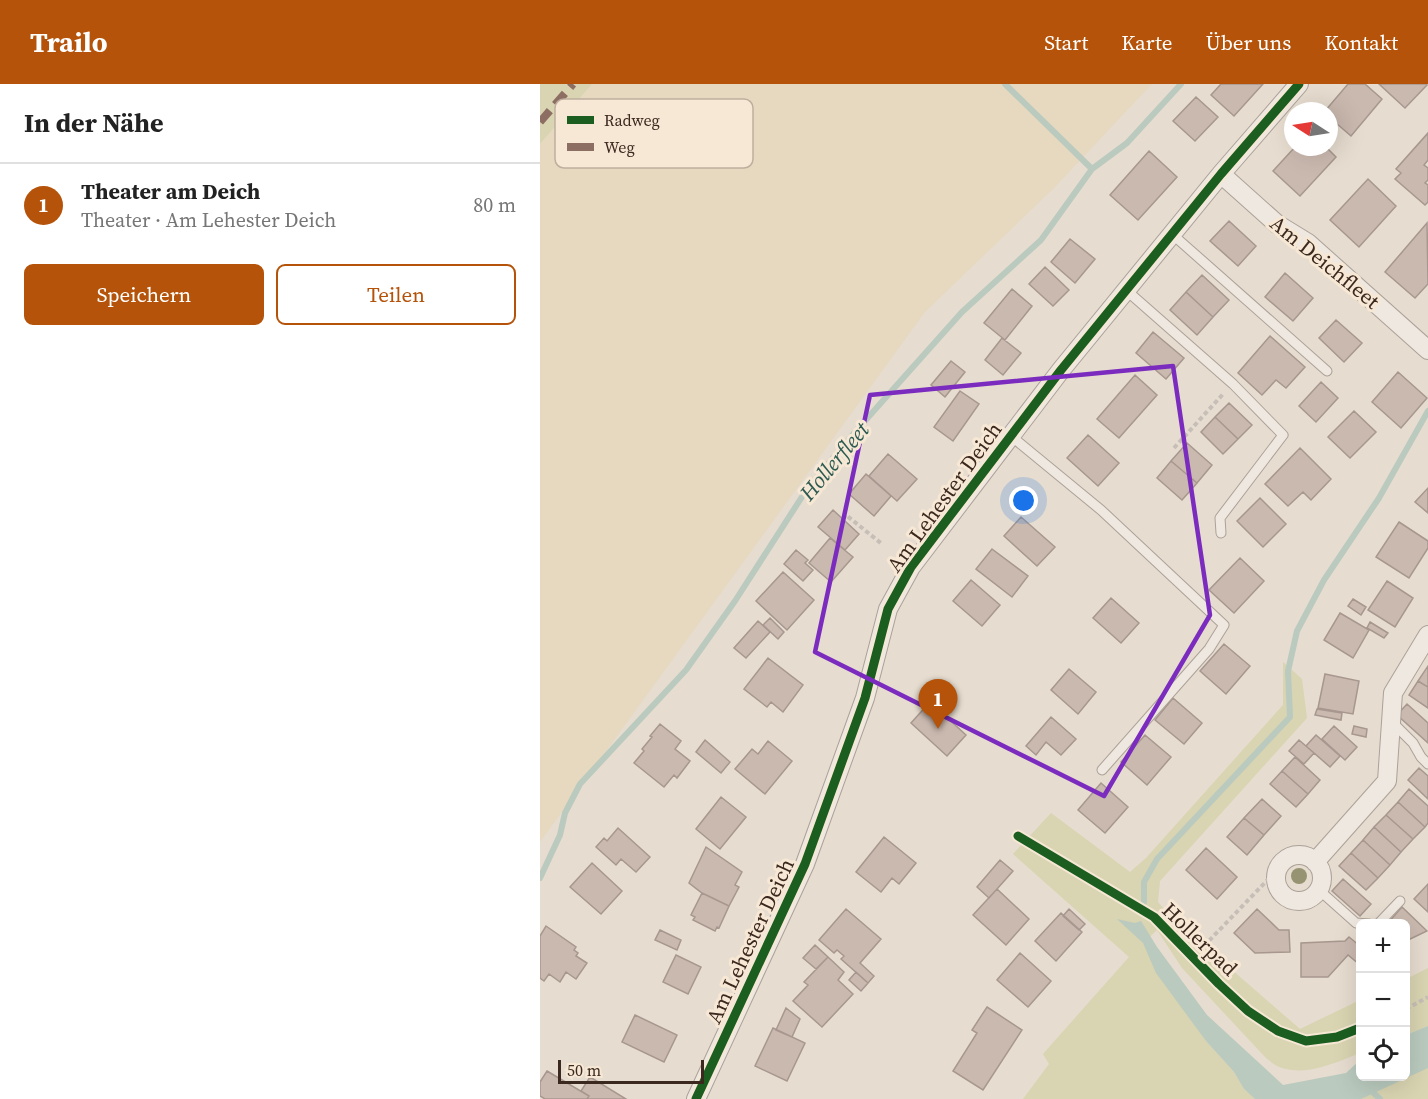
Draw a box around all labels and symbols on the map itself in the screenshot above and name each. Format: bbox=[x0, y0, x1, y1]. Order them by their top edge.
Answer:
legend bbox=[555, 99, 753, 168]
north arrow bbox=[1284, 102, 1338, 156]
text: Radweg bbox=[604, 109, 660, 131]
text: Weg bbox=[604, 136, 635, 158]
street label: Am Deichfleet bbox=[1264, 209, 1386, 315]
water label: Hollerfleet bbox=[792, 415, 876, 507]
street label: Am Lehester Deich bbox=[880, 416, 1008, 578]
your location bbox=[1009, 486, 1038, 515]
pin: 1 bbox=[918, 680, 958, 729]
street label: Am Lehester Deich bbox=[699, 854, 801, 1028]
street label: Hollerpad bbox=[1156, 896, 1244, 982]
scale bar bbox=[558, 1057, 704, 1084]

